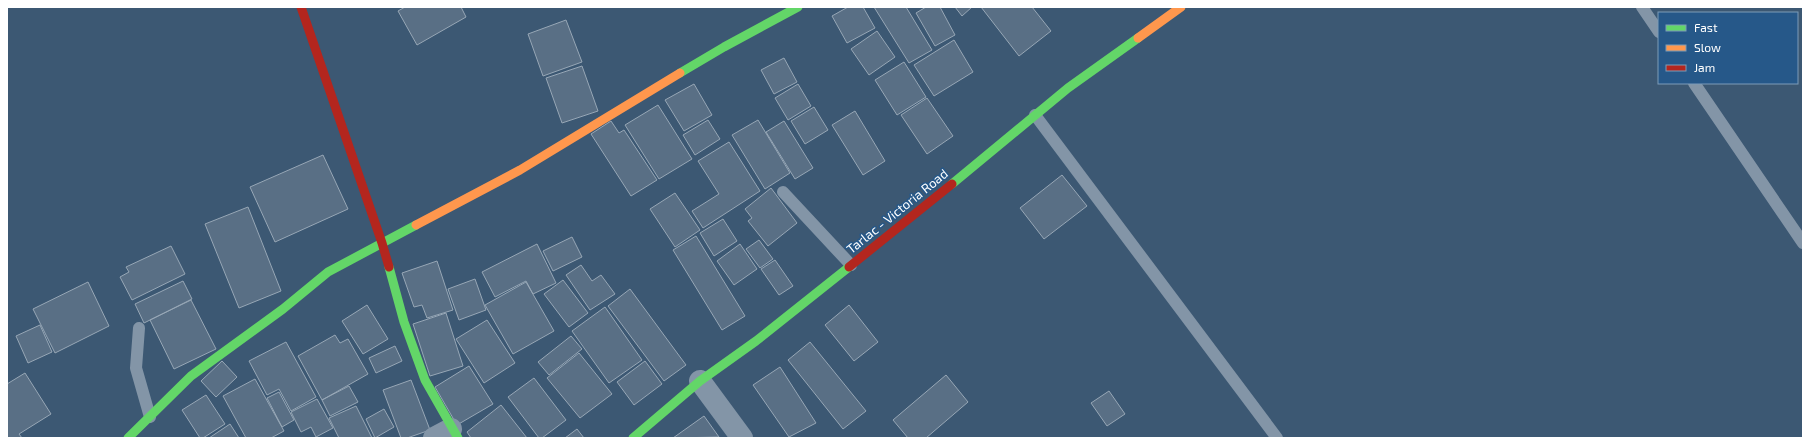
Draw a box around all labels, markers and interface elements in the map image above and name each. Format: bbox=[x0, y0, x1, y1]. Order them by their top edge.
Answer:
legend bbox=[1658, 12, 1798, 84]
text: Fast bbox=[1694, 20, 1718, 34]
text: Slow bbox=[1694, 40, 1721, 54]
text: Jam bbox=[1694, 60, 1715, 74]
street label: Tarlac - Victoria Road bbox=[843, 165, 951, 257]

